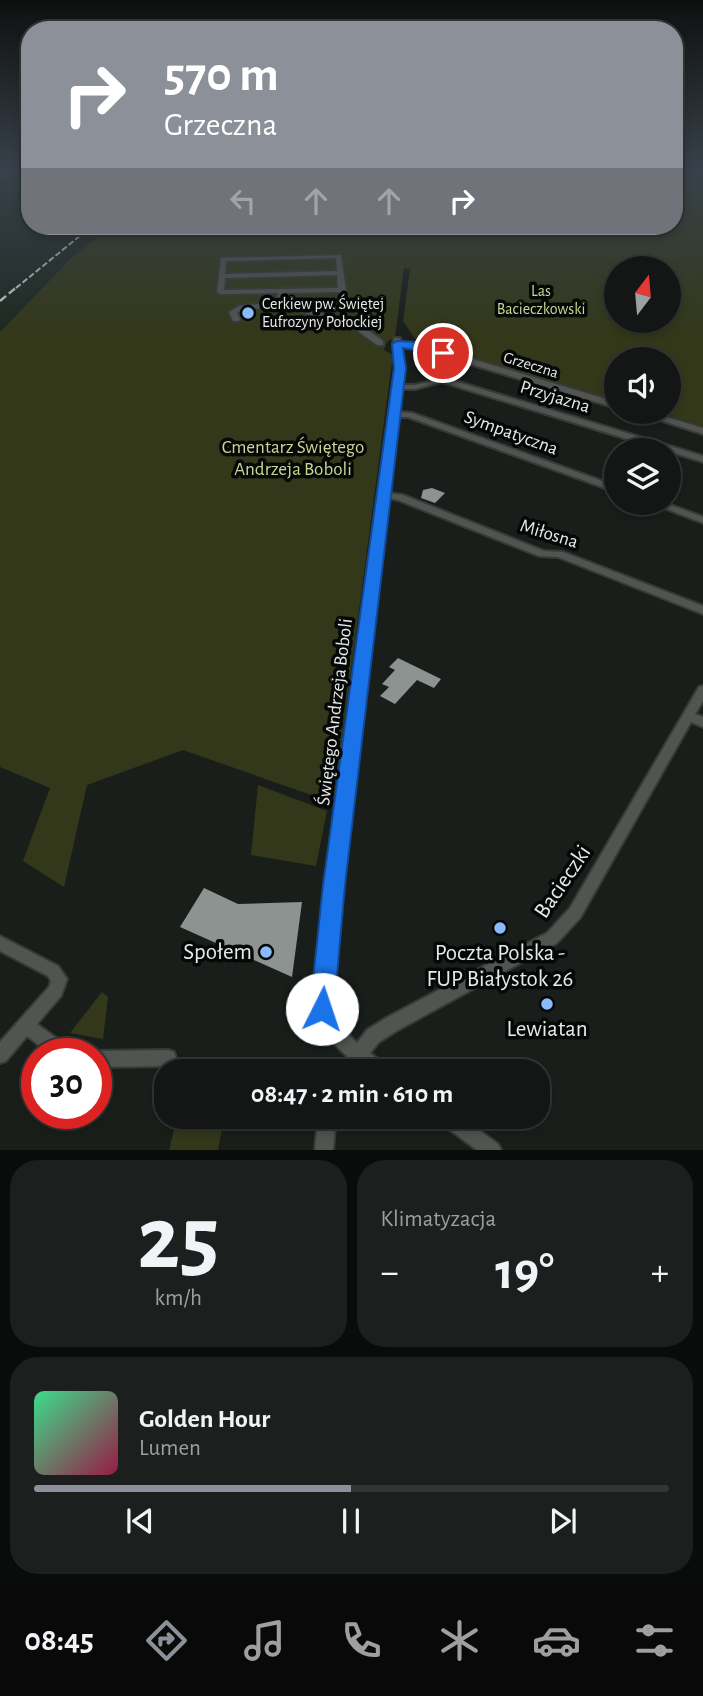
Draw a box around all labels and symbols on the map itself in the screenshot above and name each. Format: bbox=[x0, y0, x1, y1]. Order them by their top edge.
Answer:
north arrow bbox=[604, 256, 681, 332]
park label: Las Bacieczkowski bbox=[497, 283, 585, 317]
place label: Cerkiew pw. Świętej Eufrozyny Połockiej bbox=[262, 293, 384, 331]
marker: Cerkiew pw. Świętej Eufrozyny Połockiej bbox=[240, 305, 256, 321]
pin bbox=[413, 323, 473, 383]
street label: Grzeczna bbox=[502, 349, 560, 381]
street label: Przyjazna bbox=[518, 377, 592, 417]
street label: Sympatyczna bbox=[462, 407, 560, 459]
park label: Cmentarz Świętego Andrzeja Boboli bbox=[222, 436, 364, 479]
street label: Miłosna bbox=[518, 516, 580, 552]
street label: Świętego Andrzeja Boboli bbox=[312, 617, 356, 807]
street label: Bacieczki bbox=[530, 841, 596, 923]
marker: Poczta Polska - FUP Białystok 26 bbox=[492, 920, 508, 936]
place label: Społem bbox=[183, 941, 252, 964]
place label: Poczta Polska - FUP Białystok 26 bbox=[427, 942, 573, 991]
marker: Społem bbox=[258, 944, 274, 960]
position arrow bbox=[285, 972, 359, 1046]
marker: Lewiatan bbox=[539, 996, 555, 1012]
place label: Lewiatan bbox=[506, 1018, 588, 1041]
speed limit sign: 30 bbox=[21, 1038, 112, 1129]

